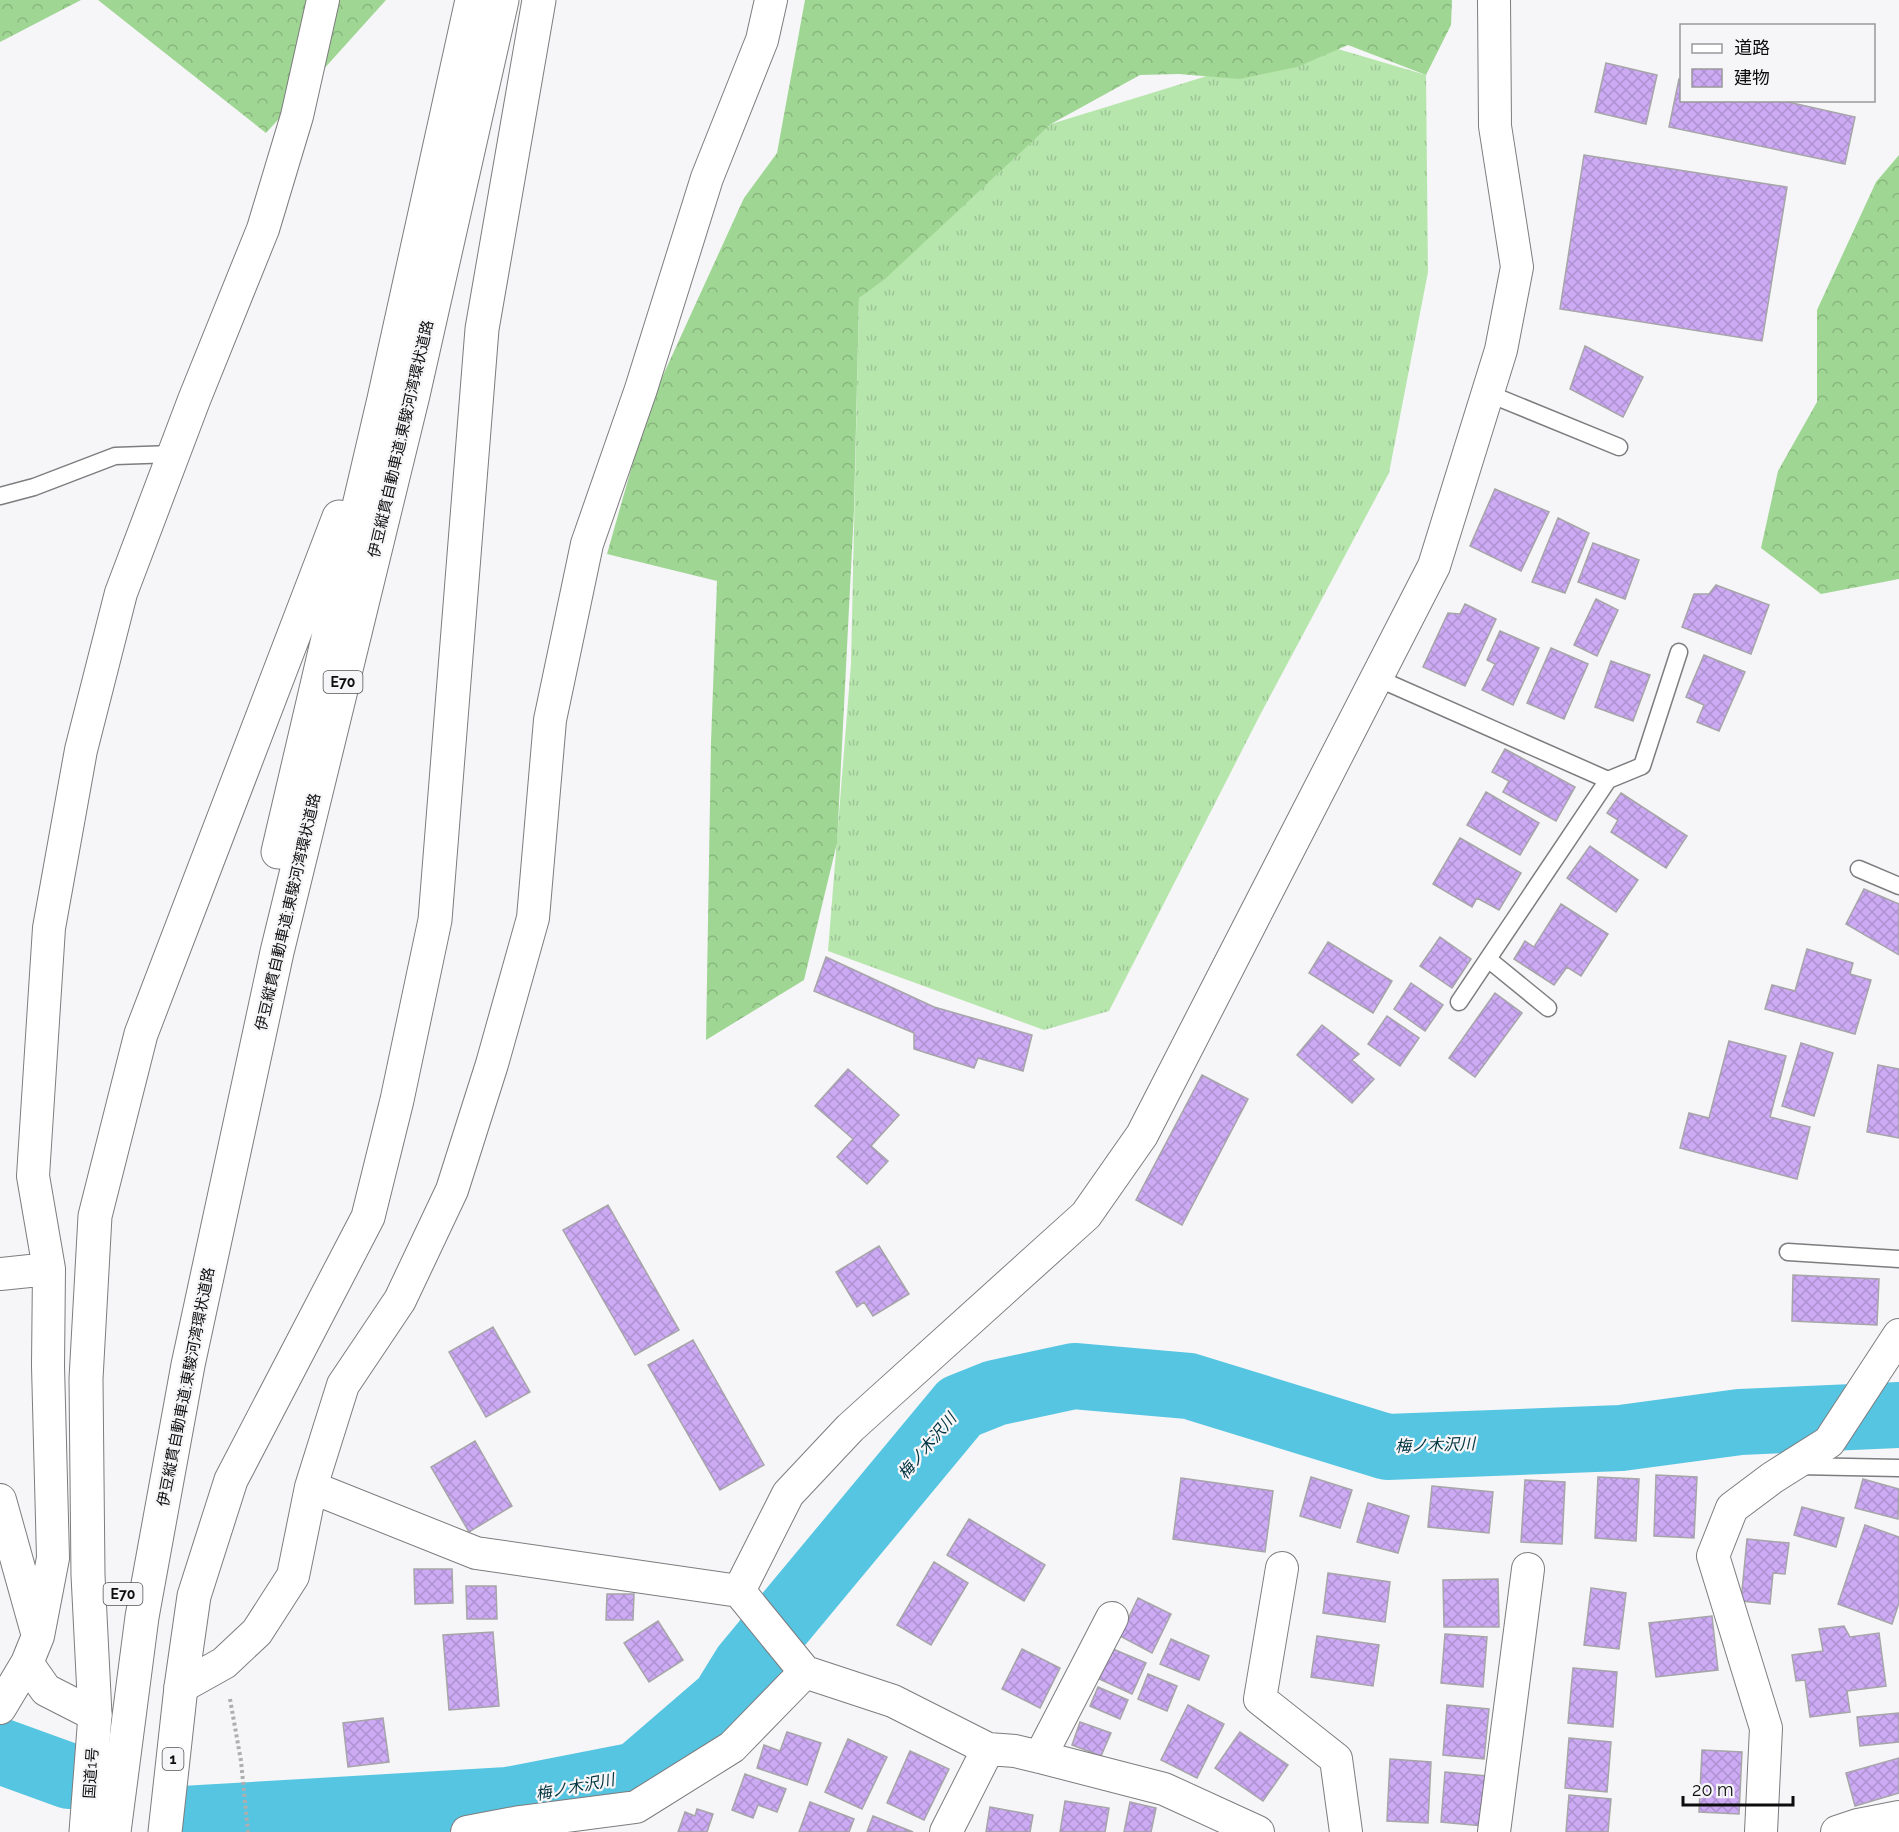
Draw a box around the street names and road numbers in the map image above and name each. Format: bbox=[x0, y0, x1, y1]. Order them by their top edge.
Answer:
street label: 伊豆縦貫自動車道;東駿河湾環状道路 bbox=[365, 319, 437, 559]
road number: E70 bbox=[324, 671, 362, 693]
street label: 伊豆縦貫自動車道;東駿河湾環状道路 bbox=[252, 792, 324, 1032]
street label: 伊豆縦貫自動車道;東駿河湾環状道路 bbox=[154, 1266, 218, 1508]
road number: E70 bbox=[104, 1583, 142, 1605]
street label: 国道1号 bbox=[80, 1747, 102, 1799]
road number: 1 bbox=[162, 1748, 184, 1770]

